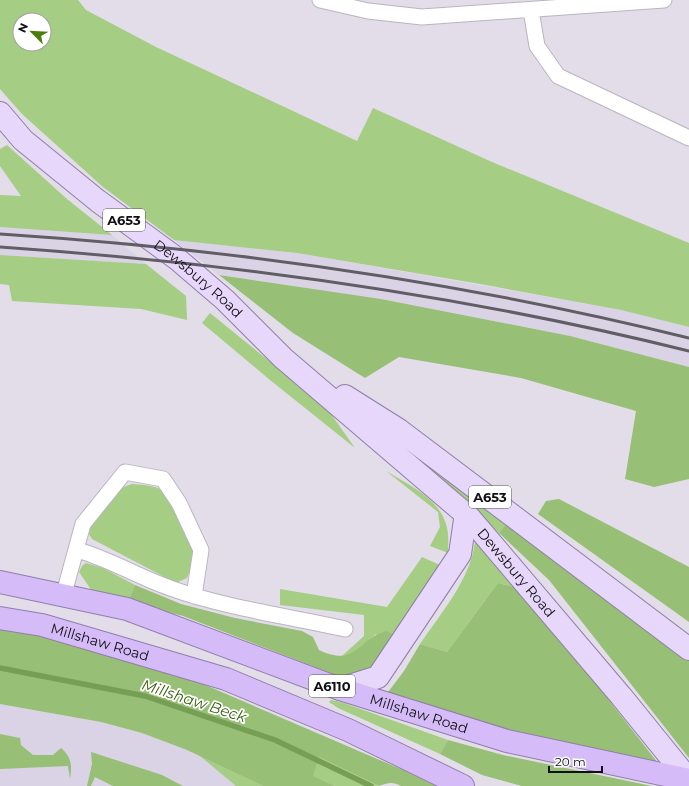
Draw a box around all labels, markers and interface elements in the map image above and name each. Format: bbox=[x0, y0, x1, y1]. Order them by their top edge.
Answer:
north arrow bbox=[12, 12, 52, 52]
text: N bbox=[15, 21, 31, 35]
road number: A653 bbox=[103, 209, 145, 231]
street label: Dewsbury Road bbox=[150, 236, 246, 321]
road number: A653 bbox=[469, 486, 511, 508]
street label: Dewsbury Road bbox=[473, 524, 559, 621]
street label: Millshaw Road bbox=[49, 619, 151, 665]
water label: Millshaw Beck bbox=[139, 675, 250, 727]
road number: A6110 bbox=[309, 675, 355, 697]
street label: Millshaw Road bbox=[368, 690, 470, 737]
scale bar bbox=[549, 748, 602, 774]
text: 20 m bbox=[555, 754, 586, 769]

